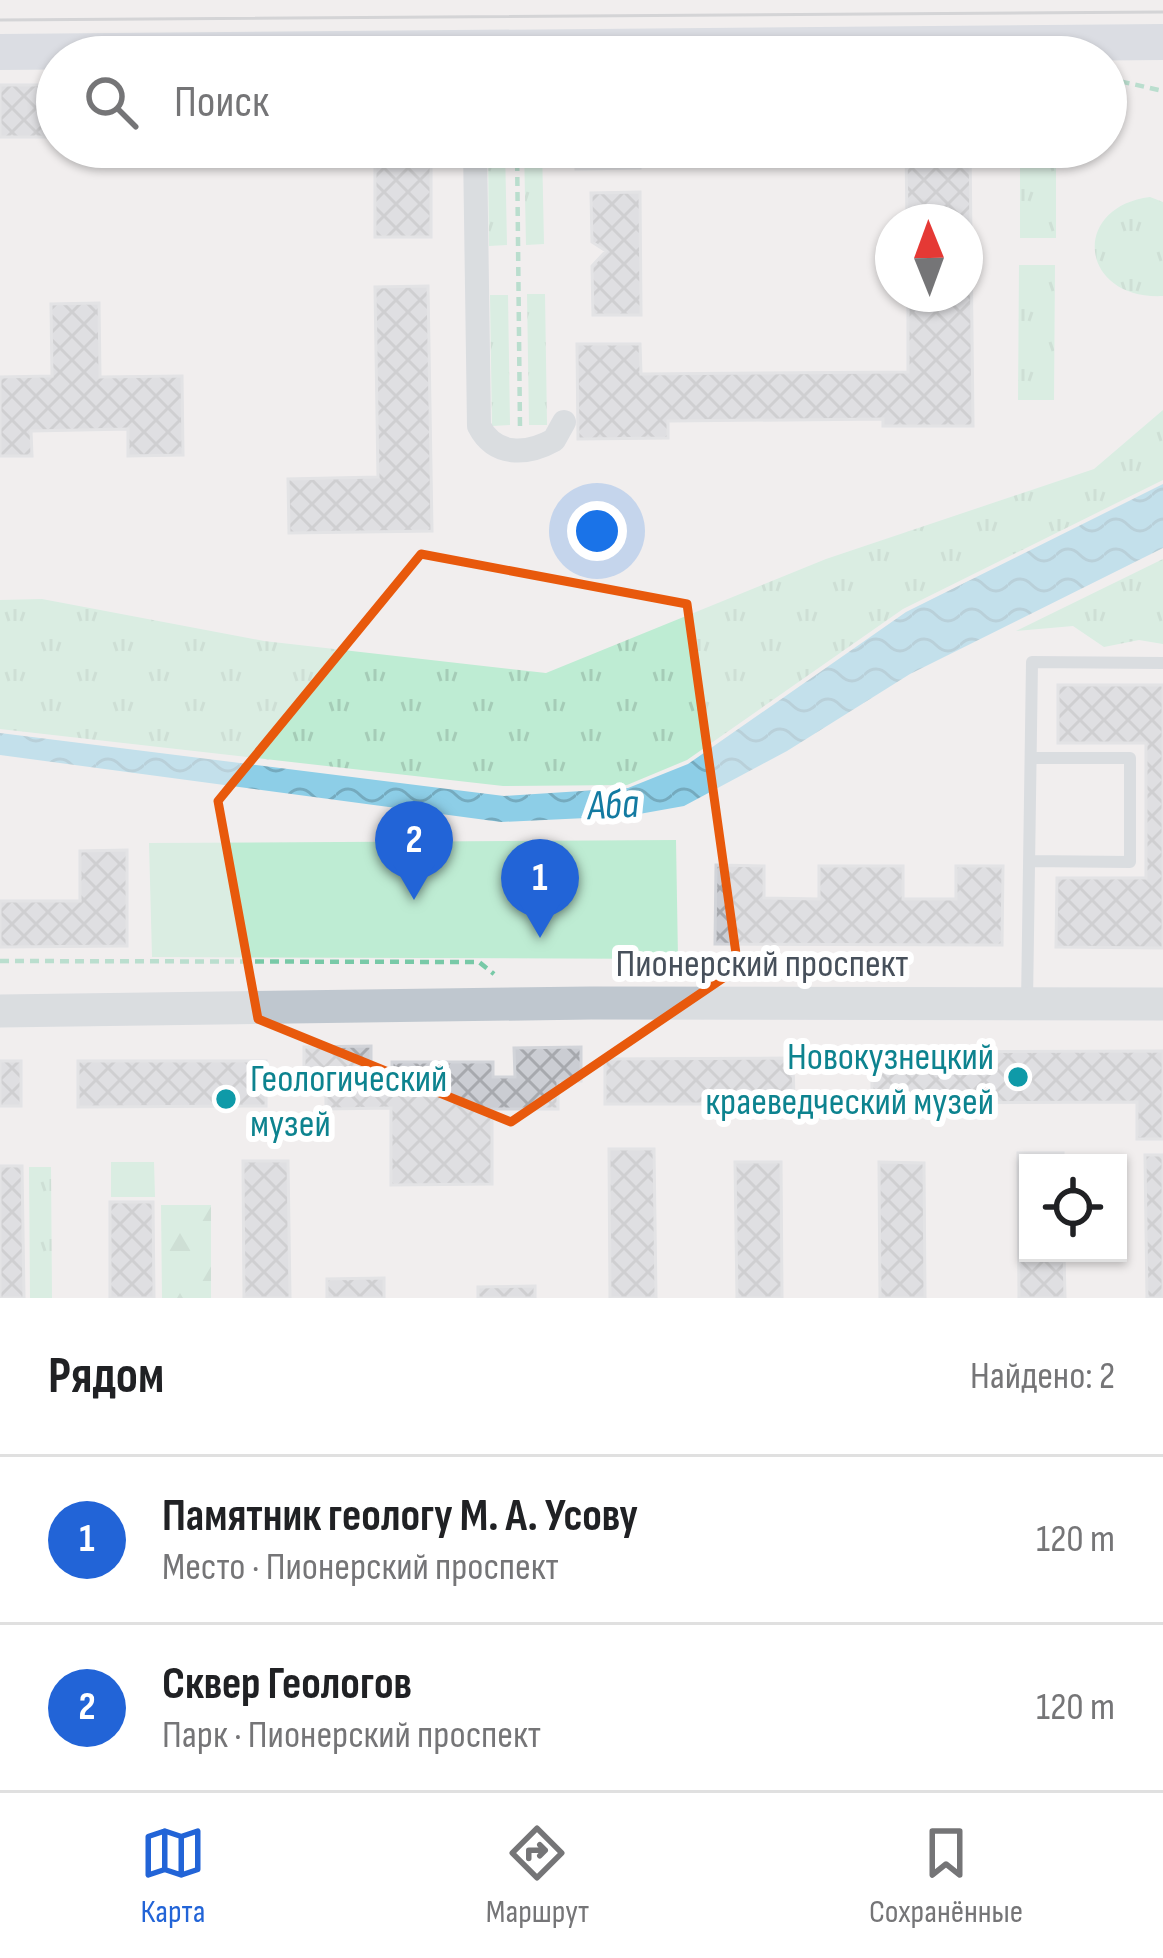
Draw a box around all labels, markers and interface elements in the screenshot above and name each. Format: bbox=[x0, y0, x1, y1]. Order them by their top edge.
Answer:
search box bbox=[36, 36, 1127, 168]
icon: search bbox=[78, 69, 144, 135]
text: Поиск bbox=[174, 75, 269, 130]
north arrow bbox=[875, 204, 983, 312]
your location bbox=[567, 501, 627, 561]
water label: Аба bbox=[584, 779, 640, 832]
pin: 2 bbox=[375, 801, 453, 900]
pin: 1 bbox=[501, 839, 579, 938]
street label: Пионерский проспект bbox=[616, 941, 908, 988]
place label: Новокузнецкий краеведческий музей bbox=[705, 1034, 994, 1126]
place label: Геологический музей bbox=[250, 1056, 447, 1148]
marker: Новокузнецкий краеведческий музей bbox=[1005, 1064, 1031, 1090]
marker: Геологический музей bbox=[213, 1086, 239, 1112]
map controls bbox=[1019, 1154, 1127, 1262]
button: locate bbox=[1019, 1154, 1127, 1262]
text: Рядом bbox=[48, 1346, 164, 1407]
text: Найдено: 2 bbox=[970, 1353, 1115, 1400]
text: Памятник геологу М. А. Усову bbox=[162, 1489, 638, 1544]
text: 1 bbox=[79, 1516, 95, 1563]
text: 120 m bbox=[1036, 1516, 1115, 1563]
text: Место · Пионерский проспект bbox=[162, 1544, 559, 1591]
text: Сквер Геологов bbox=[162, 1657, 412, 1712]
text: 2 bbox=[78, 1684, 96, 1731]
text: 120 m bbox=[1036, 1684, 1115, 1731]
text: Парк · Пионерский проспект bbox=[162, 1712, 541, 1759]
tab: Карта bbox=[140, 1820, 206, 1932]
tab: Маршрут bbox=[486, 1820, 589, 1932]
tab: Сохранённые bbox=[869, 1820, 1023, 1932]

